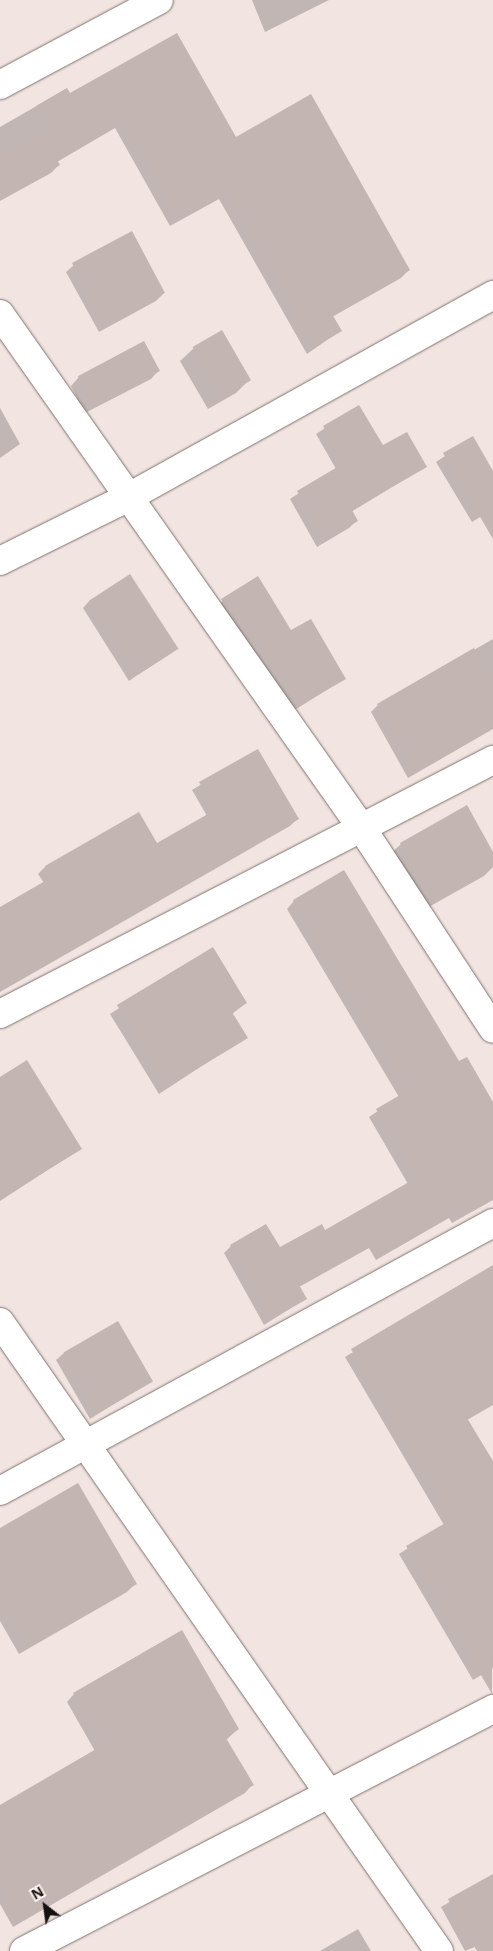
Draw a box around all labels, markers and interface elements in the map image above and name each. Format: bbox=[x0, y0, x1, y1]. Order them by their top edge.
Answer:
north arrow bbox=[20, 1881, 70, 1931]
text: N bbox=[28, 1882, 47, 1904]

